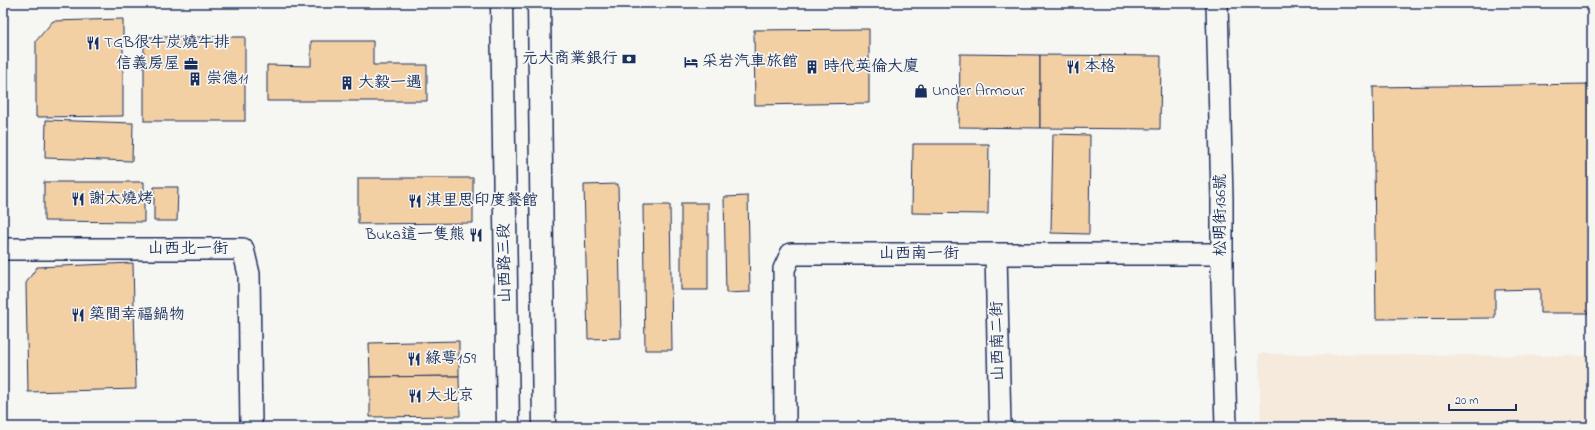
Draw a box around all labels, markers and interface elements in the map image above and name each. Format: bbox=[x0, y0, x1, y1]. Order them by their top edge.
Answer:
place label: TGB很牛炭燒牛排 bbox=[104, 31, 230, 55]
restaurant icon: TGB很牛炭燒牛排 bbox=[85, 35, 101, 51]
place label: 元大商業銀行 bbox=[522, 47, 618, 71]
place label: 采岩汽車旅館 bbox=[702, 50, 798, 74]
bank icon: 元大商業銀行 bbox=[621, 51, 637, 67]
place label: 信義房屋 bbox=[116, 52, 180, 76]
hotel icon: 采岩汽車旅館 bbox=[683, 54, 699, 70]
place label: 時代英倫大廈 bbox=[823, 55, 919, 79]
place label: 本格 bbox=[1084, 55, 1116, 79]
office icon: 信義房屋 bbox=[183, 56, 199, 72]
building icon: 時代英倫大廈 bbox=[804, 59, 820, 75]
restaurant icon: 本格 bbox=[1065, 59, 1081, 75]
place label: 崇德11 bbox=[206, 67, 248, 91]
building icon: 崇德11 bbox=[187, 71, 203, 87]
place label: 大毅一遇 bbox=[358, 71, 422, 95]
building icon: 大毅一遇 bbox=[339, 75, 355, 91]
place label: Under Armour bbox=[932, 79, 1025, 103]
shop icon: Under Armour bbox=[913, 83, 929, 99]
street label: 松明街136號 bbox=[1209, 174, 1233, 256]
place label: 謝太燒烤 bbox=[89, 187, 153, 211]
place label: 淇里思印度餐館 bbox=[426, 189, 538, 213]
restaurant icon: 謝太燒烤 bbox=[70, 191, 86, 207]
restaurant icon: 淇里思印度餐館 bbox=[407, 193, 423, 209]
place label: Buka這一隻熊 bbox=[364, 223, 465, 247]
street label: 山西路三段 bbox=[492, 223, 518, 303]
restaurant icon: Buka這一隻熊 bbox=[468, 227, 484, 243]
street label: 山西北一街 bbox=[148, 237, 228, 261]
street label: 山西南一街 bbox=[879, 242, 959, 266]
street label: 山西南二街 bbox=[985, 301, 1011, 381]
place label: 築間幸福鍋物 bbox=[89, 303, 185, 327]
restaurant icon: 築間幸福鍋物 bbox=[70, 307, 86, 323]
place label: 綠萼159 bbox=[425, 347, 476, 371]
restaurant icon: 綠萼159 bbox=[406, 351, 422, 367]
place label: 大北京 bbox=[426, 384, 474, 408]
scale bar bbox=[1449, 386, 1516, 412]
restaurant icon: 大北京 bbox=[407, 388, 423, 404]
text: 20 m bbox=[1455, 392, 1478, 410]

